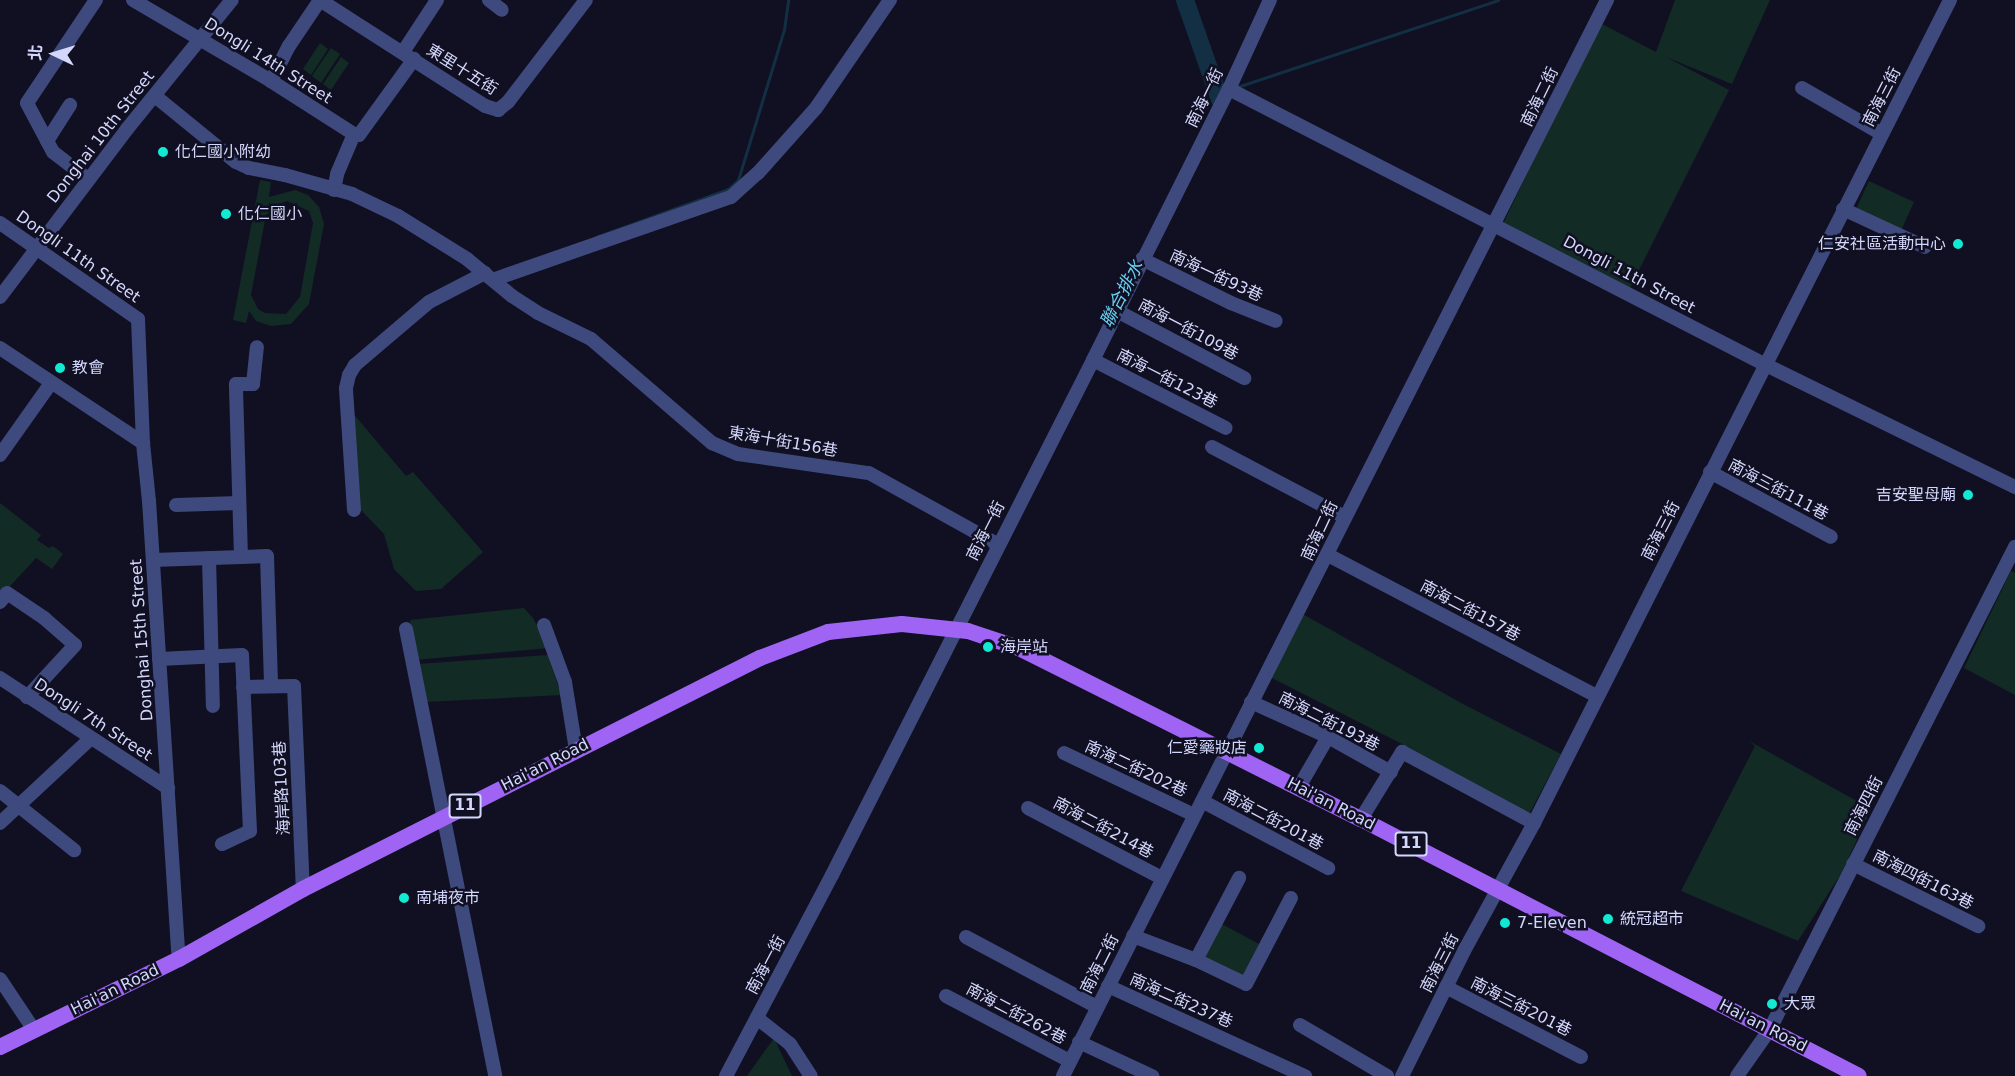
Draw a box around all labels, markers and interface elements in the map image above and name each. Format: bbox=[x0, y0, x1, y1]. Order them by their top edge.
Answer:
street label: Dongli 14th Street bbox=[201, 14, 335, 108]
north arrow bbox=[24, 24, 84, 84]
street label: 東里十五街 bbox=[423, 41, 501, 99]
text: 北 bbox=[26, 44, 46, 61]
street label: 南海二街 bbox=[1517, 64, 1563, 130]
street label: 南海三街 bbox=[1859, 64, 1905, 130]
street label: 南海一街 bbox=[1182, 65, 1228, 131]
street label: Donghai 10th Street bbox=[43, 67, 159, 207]
place label: 化仁國小附幼 bbox=[175, 142, 271, 162]
marker: 化仁國小附幼 bbox=[156, 145, 170, 159]
place label: 化仁國小 bbox=[238, 204, 302, 224]
street label: Dongli 11th Street bbox=[12, 207, 144, 307]
marker: 化仁國小 bbox=[219, 207, 233, 221]
street label: Dongli 11th Street bbox=[1560, 232, 1698, 318]
place label: 仁安社區活動中心 bbox=[1818, 234, 1946, 254]
marker: 仁安社區活動中心 bbox=[1951, 237, 1965, 251]
street label: 南海一街93巷 bbox=[1166, 246, 1266, 306]
water label: 聯合排水 bbox=[1096, 257, 1148, 331]
street label: 南海一街109巷 bbox=[1135, 296, 1241, 364]
street label: 南海一街123巷 bbox=[1113, 345, 1221, 413]
place label: 教會 bbox=[72, 358, 104, 378]
marker: 教會 bbox=[53, 361, 67, 375]
street label: 東海十街156巷 bbox=[727, 423, 839, 461]
street label: 南海三街111巷 bbox=[1725, 456, 1831, 524]
place label: 吉安聖母廟 bbox=[1876, 485, 1956, 505]
marker: 吉安聖母廟 bbox=[1961, 488, 1975, 502]
street label: 南海一街 bbox=[963, 498, 1009, 564]
street label: 南海二街 bbox=[1298, 498, 1342, 564]
street label: 南海三街 bbox=[1638, 498, 1684, 564]
street label: Donghai 15th Street bbox=[127, 558, 157, 722]
street label: 南海二街157巷 bbox=[1417, 577, 1523, 645]
place label: 海岸站 bbox=[1000, 637, 1048, 657]
marker: 海岸站 bbox=[981, 640, 995, 654]
street label: Dongli 7th Street bbox=[30, 675, 156, 765]
street label: 南海二街193巷 bbox=[1275, 688, 1383, 756]
street label: Hai'an Road bbox=[498, 735, 592, 795]
street label: 南海二街202巷 bbox=[1082, 737, 1190, 801]
place label: 仁愛藥妝店 bbox=[1167, 738, 1247, 758]
street label: 海岸路103巷 bbox=[270, 740, 294, 836]
marker: 仁愛藥妝店 bbox=[1252, 741, 1266, 755]
street label: 南海四街 bbox=[1841, 773, 1887, 839]
street label: Hai'an Road bbox=[1284, 774, 1378, 834]
street label: 南海二街201巷 bbox=[1220, 786, 1326, 854]
road number: 11 bbox=[448, 794, 482, 818]
street label: 南海二街214巷 bbox=[1050, 794, 1156, 862]
road number: 11 bbox=[1394, 832, 1428, 856]
street label: 南海四街163巷 bbox=[1869, 846, 1977, 914]
place label: 南埔夜市 bbox=[416, 888, 480, 908]
marker: 南埔夜市 bbox=[397, 891, 411, 905]
place label: 統冠超市 bbox=[1620, 909, 1684, 929]
marker: 統冠超市 bbox=[1601, 912, 1615, 926]
place label: 7-Eleven bbox=[1517, 913, 1587, 933]
marker: 7-Eleven bbox=[1498, 916, 1512, 930]
street label: 南海三街 bbox=[1417, 930, 1463, 996]
street label: 南海二街 bbox=[1077, 931, 1123, 997]
street label: 南海一街 bbox=[743, 932, 789, 998]
street label: Hai'an Road bbox=[68, 960, 162, 1020]
street label: 南海二街237巷 bbox=[1127, 970, 1235, 1032]
street label: 南海三街201巷 bbox=[1467, 973, 1575, 1041]
street label: 南海二街262巷 bbox=[963, 980, 1069, 1048]
place label: 大眾 bbox=[1784, 994, 1816, 1014]
street label: Hai'an Road bbox=[1716, 996, 1810, 1056]
marker: 大眾 bbox=[1765, 997, 1779, 1011]

